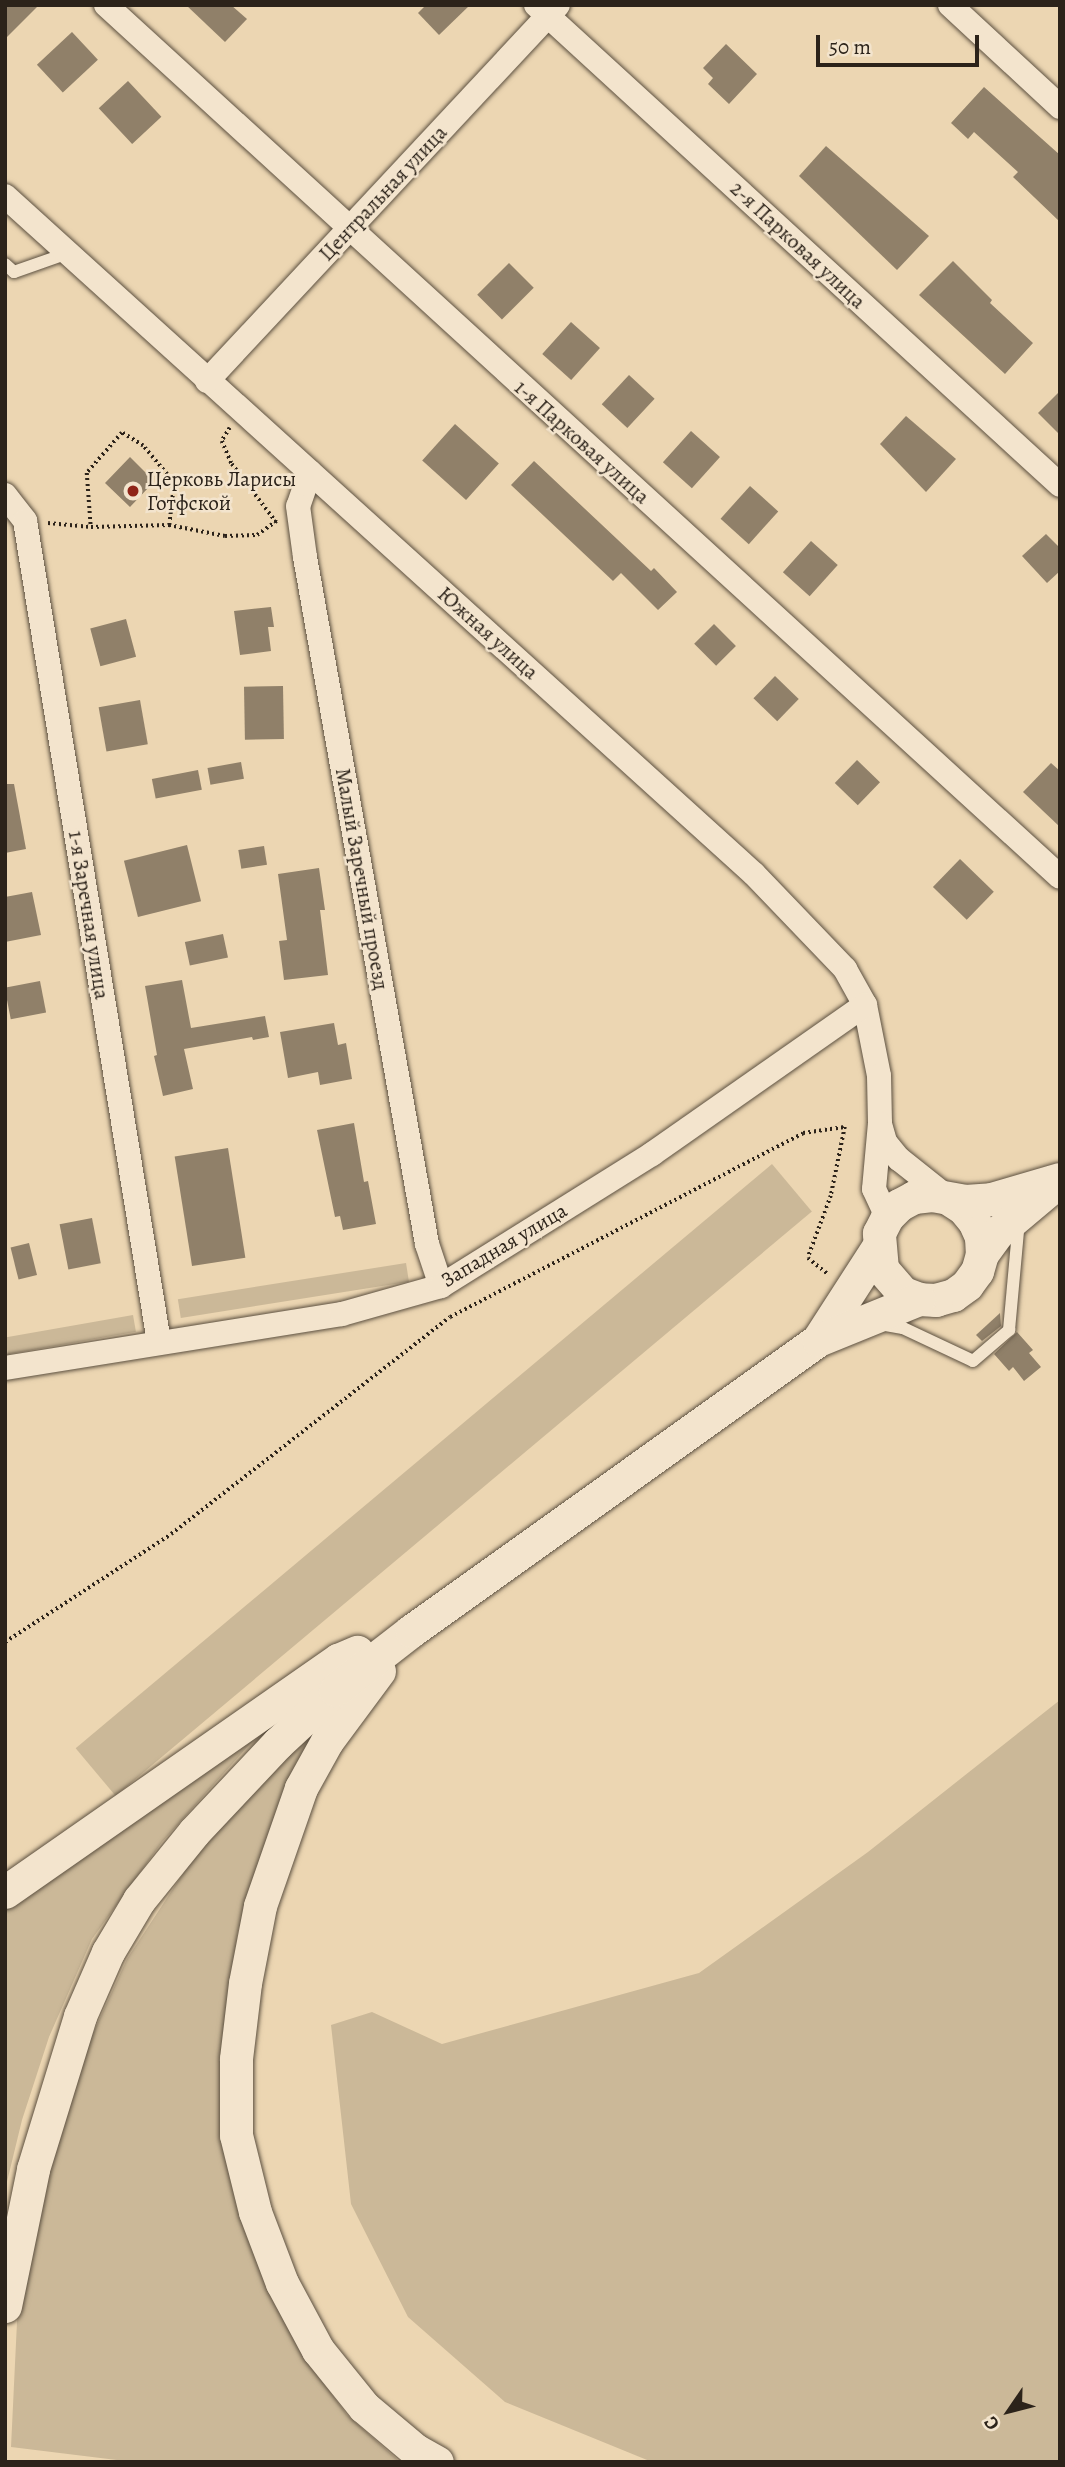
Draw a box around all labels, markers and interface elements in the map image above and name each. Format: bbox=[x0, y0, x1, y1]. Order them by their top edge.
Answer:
scale bar bbox=[820, 21, 983, 65]
text: 50 m bbox=[829, 33, 871, 61]
street label: Центральная улица bbox=[314, 120, 452, 266]
street label: 2-я Парковая улица bbox=[725, 176, 871, 314]
street label: 1-я Парковая улица bbox=[509, 375, 655, 509]
place label: Церковь Ларисы Готфской bbox=[147, 466, 296, 516]
marker: Церковь Ларисы Готфской bbox=[125, 483, 141, 499]
street label: Южная улица bbox=[433, 581, 543, 685]
street label: Малый Заречный проезд bbox=[330, 766, 394, 992]
street label: 1-я Заречная улица bbox=[63, 829, 115, 1001]
street label: Западная улица bbox=[436, 1198, 572, 1292]
north arrow bbox=[974, 2376, 1044, 2446]
text: С bbox=[978, 2411, 1006, 2435]

